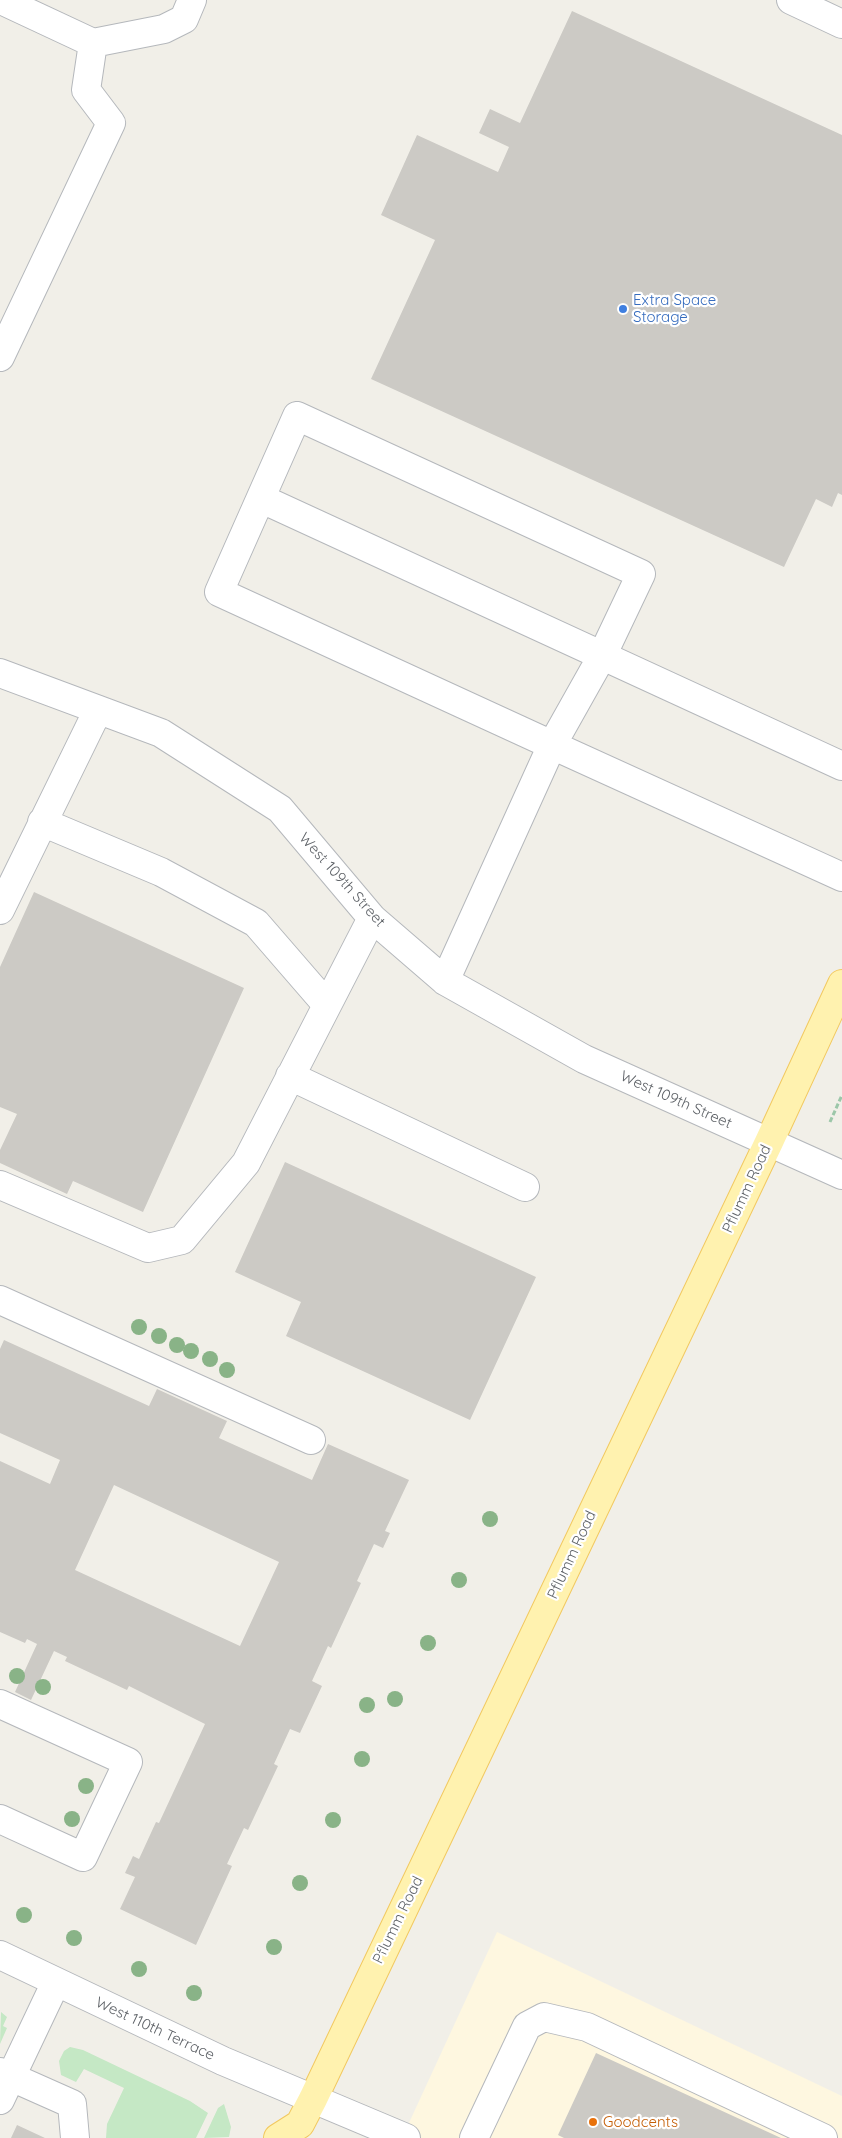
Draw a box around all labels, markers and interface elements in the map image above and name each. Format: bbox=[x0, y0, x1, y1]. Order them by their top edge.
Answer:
place label: Extra Space Storage bbox=[633, 291, 716, 326]
marker: Extra Space Storage bbox=[617, 303, 629, 315]
street label: West 109th Street bbox=[295, 829, 389, 931]
street label: West 109th Street bbox=[617, 1067, 735, 1133]
street label: Pflumm Road bbox=[719, 1142, 775, 1236]
street label: Pflumm Road bbox=[544, 1508, 600, 1602]
street label: Pflumm Road bbox=[369, 1873, 427, 1967]
street label: West 110th Terrace bbox=[93, 1994, 217, 2064]
place label: Goodcents bbox=[603, 2113, 678, 2131]
marker: Goodcents bbox=[587, 2116, 599, 2128]

